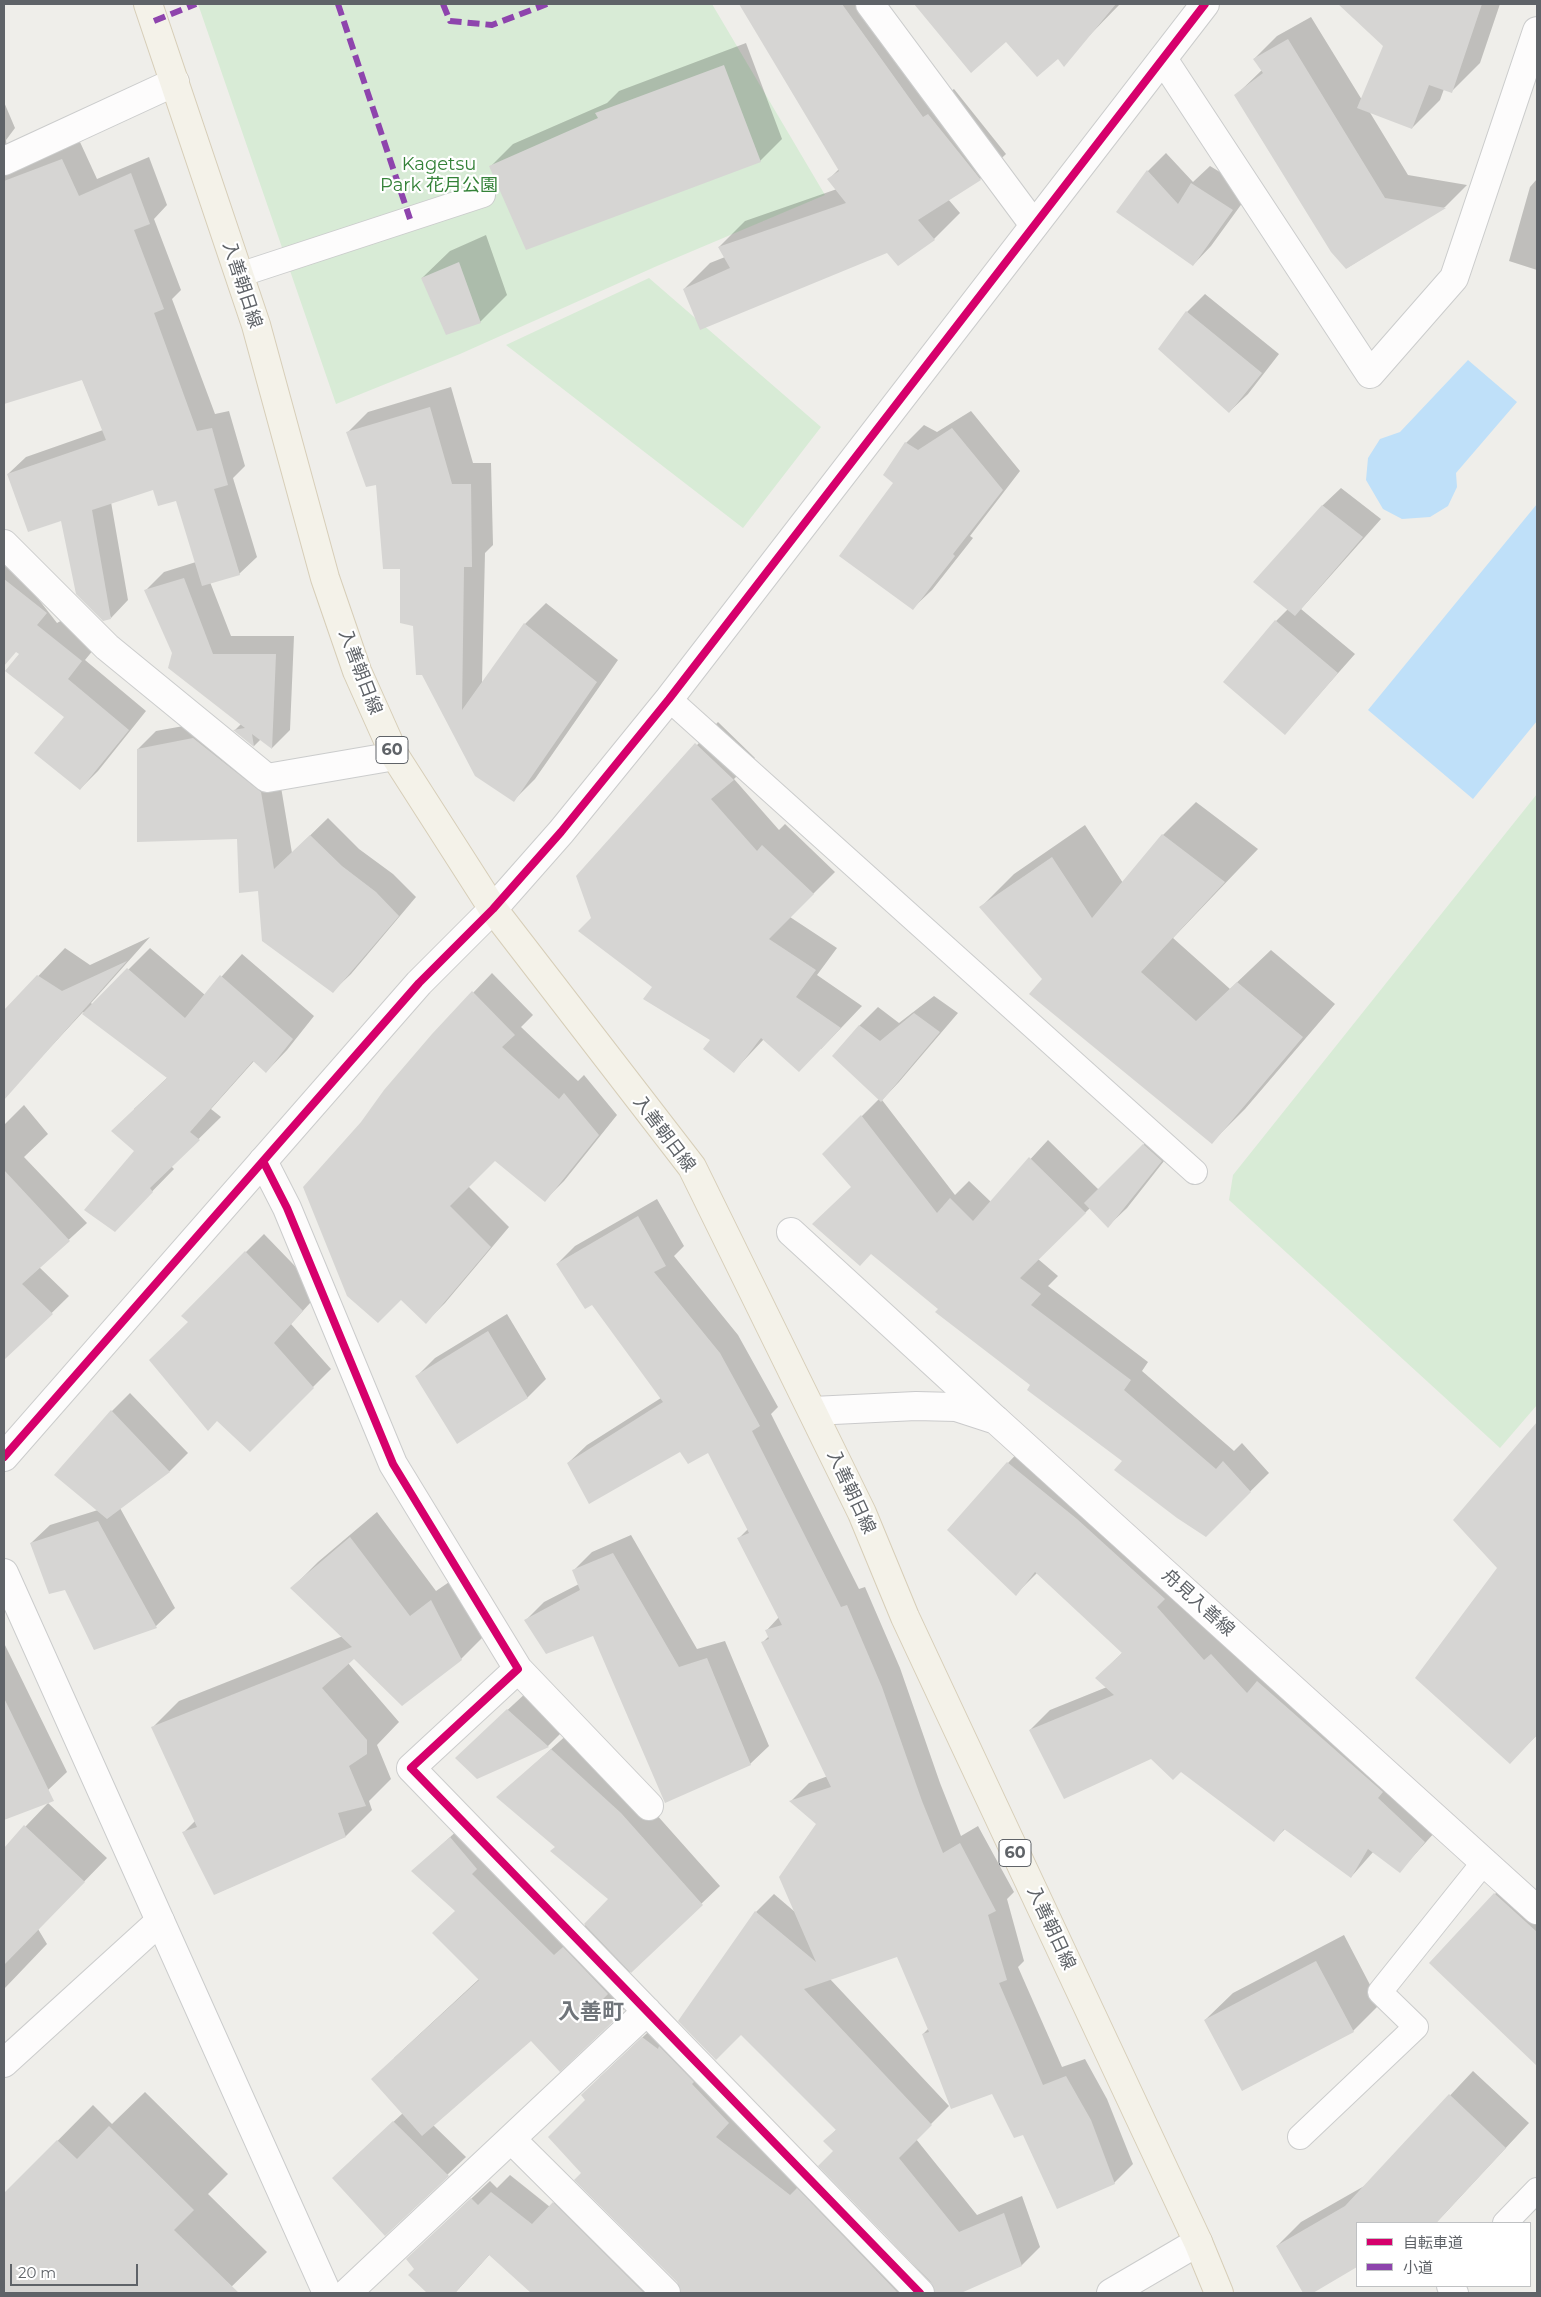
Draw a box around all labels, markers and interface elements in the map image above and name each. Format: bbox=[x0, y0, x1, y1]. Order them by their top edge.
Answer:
park label: Kagetsu Park 花月公園 bbox=[380, 154, 498, 196]
street label: 入善朝日線 bbox=[218, 239, 266, 331]
street label: 入善朝日線 bbox=[334, 626, 386, 718]
road number: 60 bbox=[376, 736, 408, 764]
street label: 入善朝日線 bbox=[628, 1092, 700, 1176]
street label: 入善朝日線 bbox=[822, 1447, 880, 1537]
street label: 舟見入善線 bbox=[1157, 1565, 1239, 1641]
road number: 60 bbox=[999, 1840, 1031, 1866]
street label: 入善朝日線 bbox=[1022, 1883, 1080, 1973]
district label: 入善町 bbox=[558, 2000, 624, 2026]
legend bbox=[1356, 2222, 1531, 2287]
text: 自転車道 bbox=[1403, 2233, 1463, 2252]
scale bar bbox=[12, 2254, 140, 2286]
text: 小道 bbox=[1403, 2258, 1433, 2277]
text: 20 m bbox=[18, 2263, 56, 2282]

